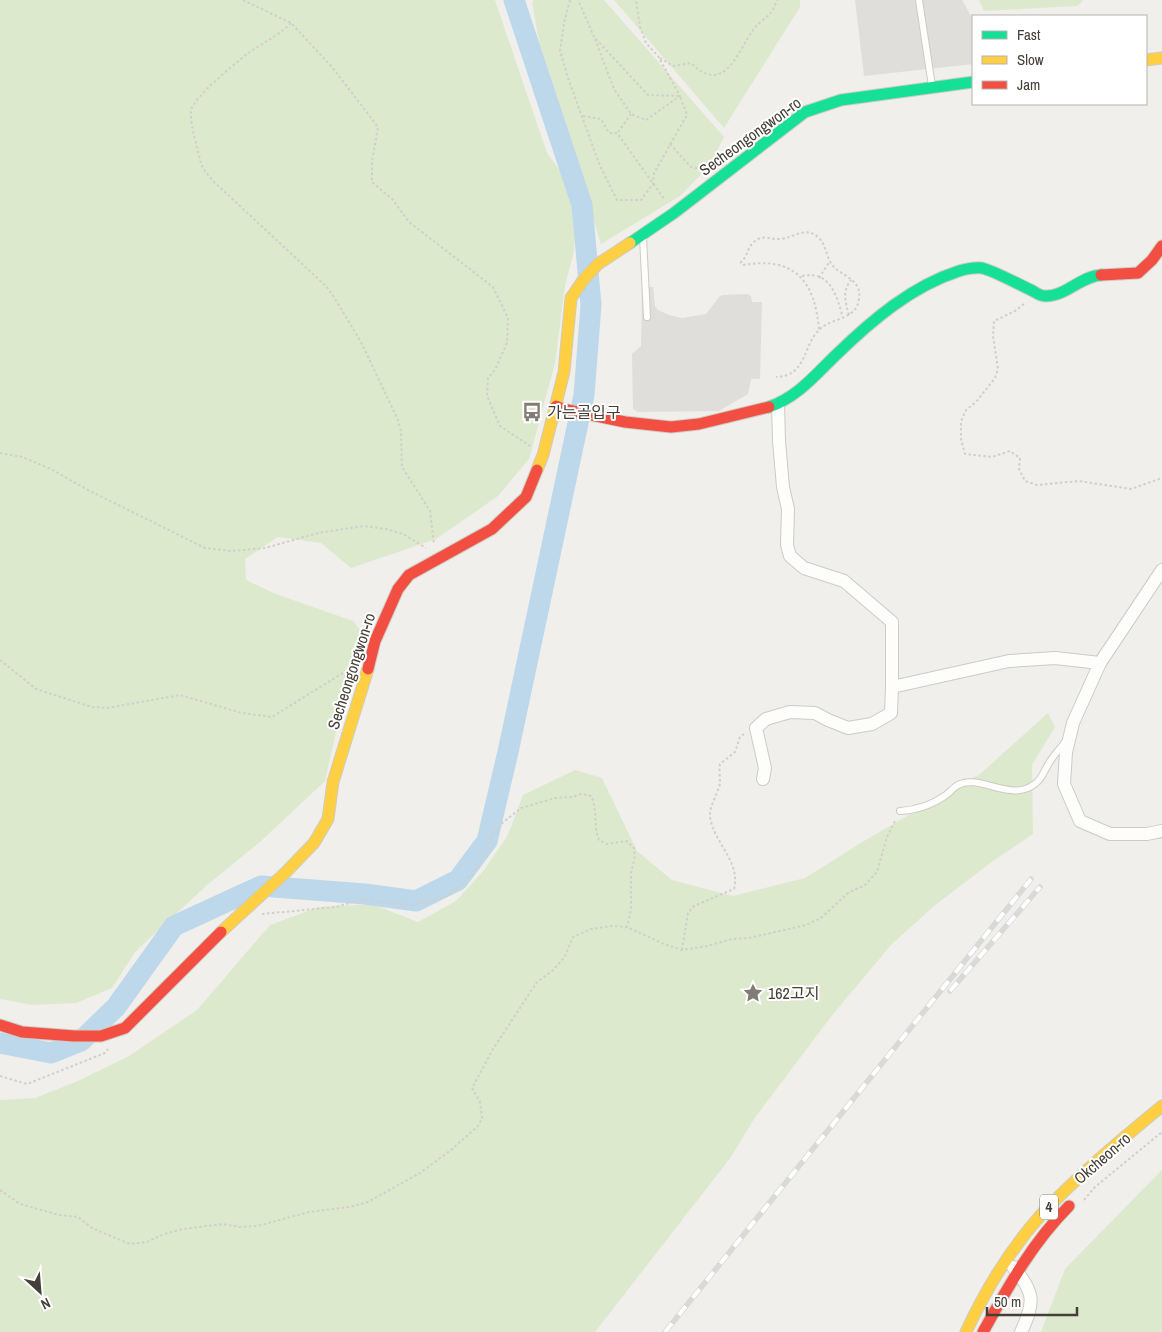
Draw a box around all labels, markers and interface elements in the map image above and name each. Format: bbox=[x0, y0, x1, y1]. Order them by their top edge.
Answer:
legend bbox=[972, 15, 1147, 105]
text: Fast bbox=[1017, 24, 1041, 45]
text: Slow bbox=[1017, 49, 1044, 70]
text: Jam bbox=[1017, 74, 1040, 95]
street label: Secheongongwon-ro bbox=[695, 92, 805, 180]
bus stop icon: 가는골입구 bbox=[521, 401, 543, 423]
place label: 가는골입구 bbox=[547, 401, 621, 423]
street label: Secheongongwon-ro bbox=[322, 610, 380, 732]
place icon: 162고지 bbox=[742, 982, 764, 1004]
place label: 162고지 bbox=[768, 982, 819, 1004]
street label: Okcheon-ro bbox=[1069, 1127, 1135, 1189]
road number: 4 bbox=[1040, 1194, 1058, 1220]
north arrow bbox=[15, 1267, 65, 1317]
scale bar bbox=[987, 1284, 1077, 1316]
text: 50 m bbox=[994, 1291, 1021, 1312]
text: N bbox=[38, 1294, 53, 1314]

